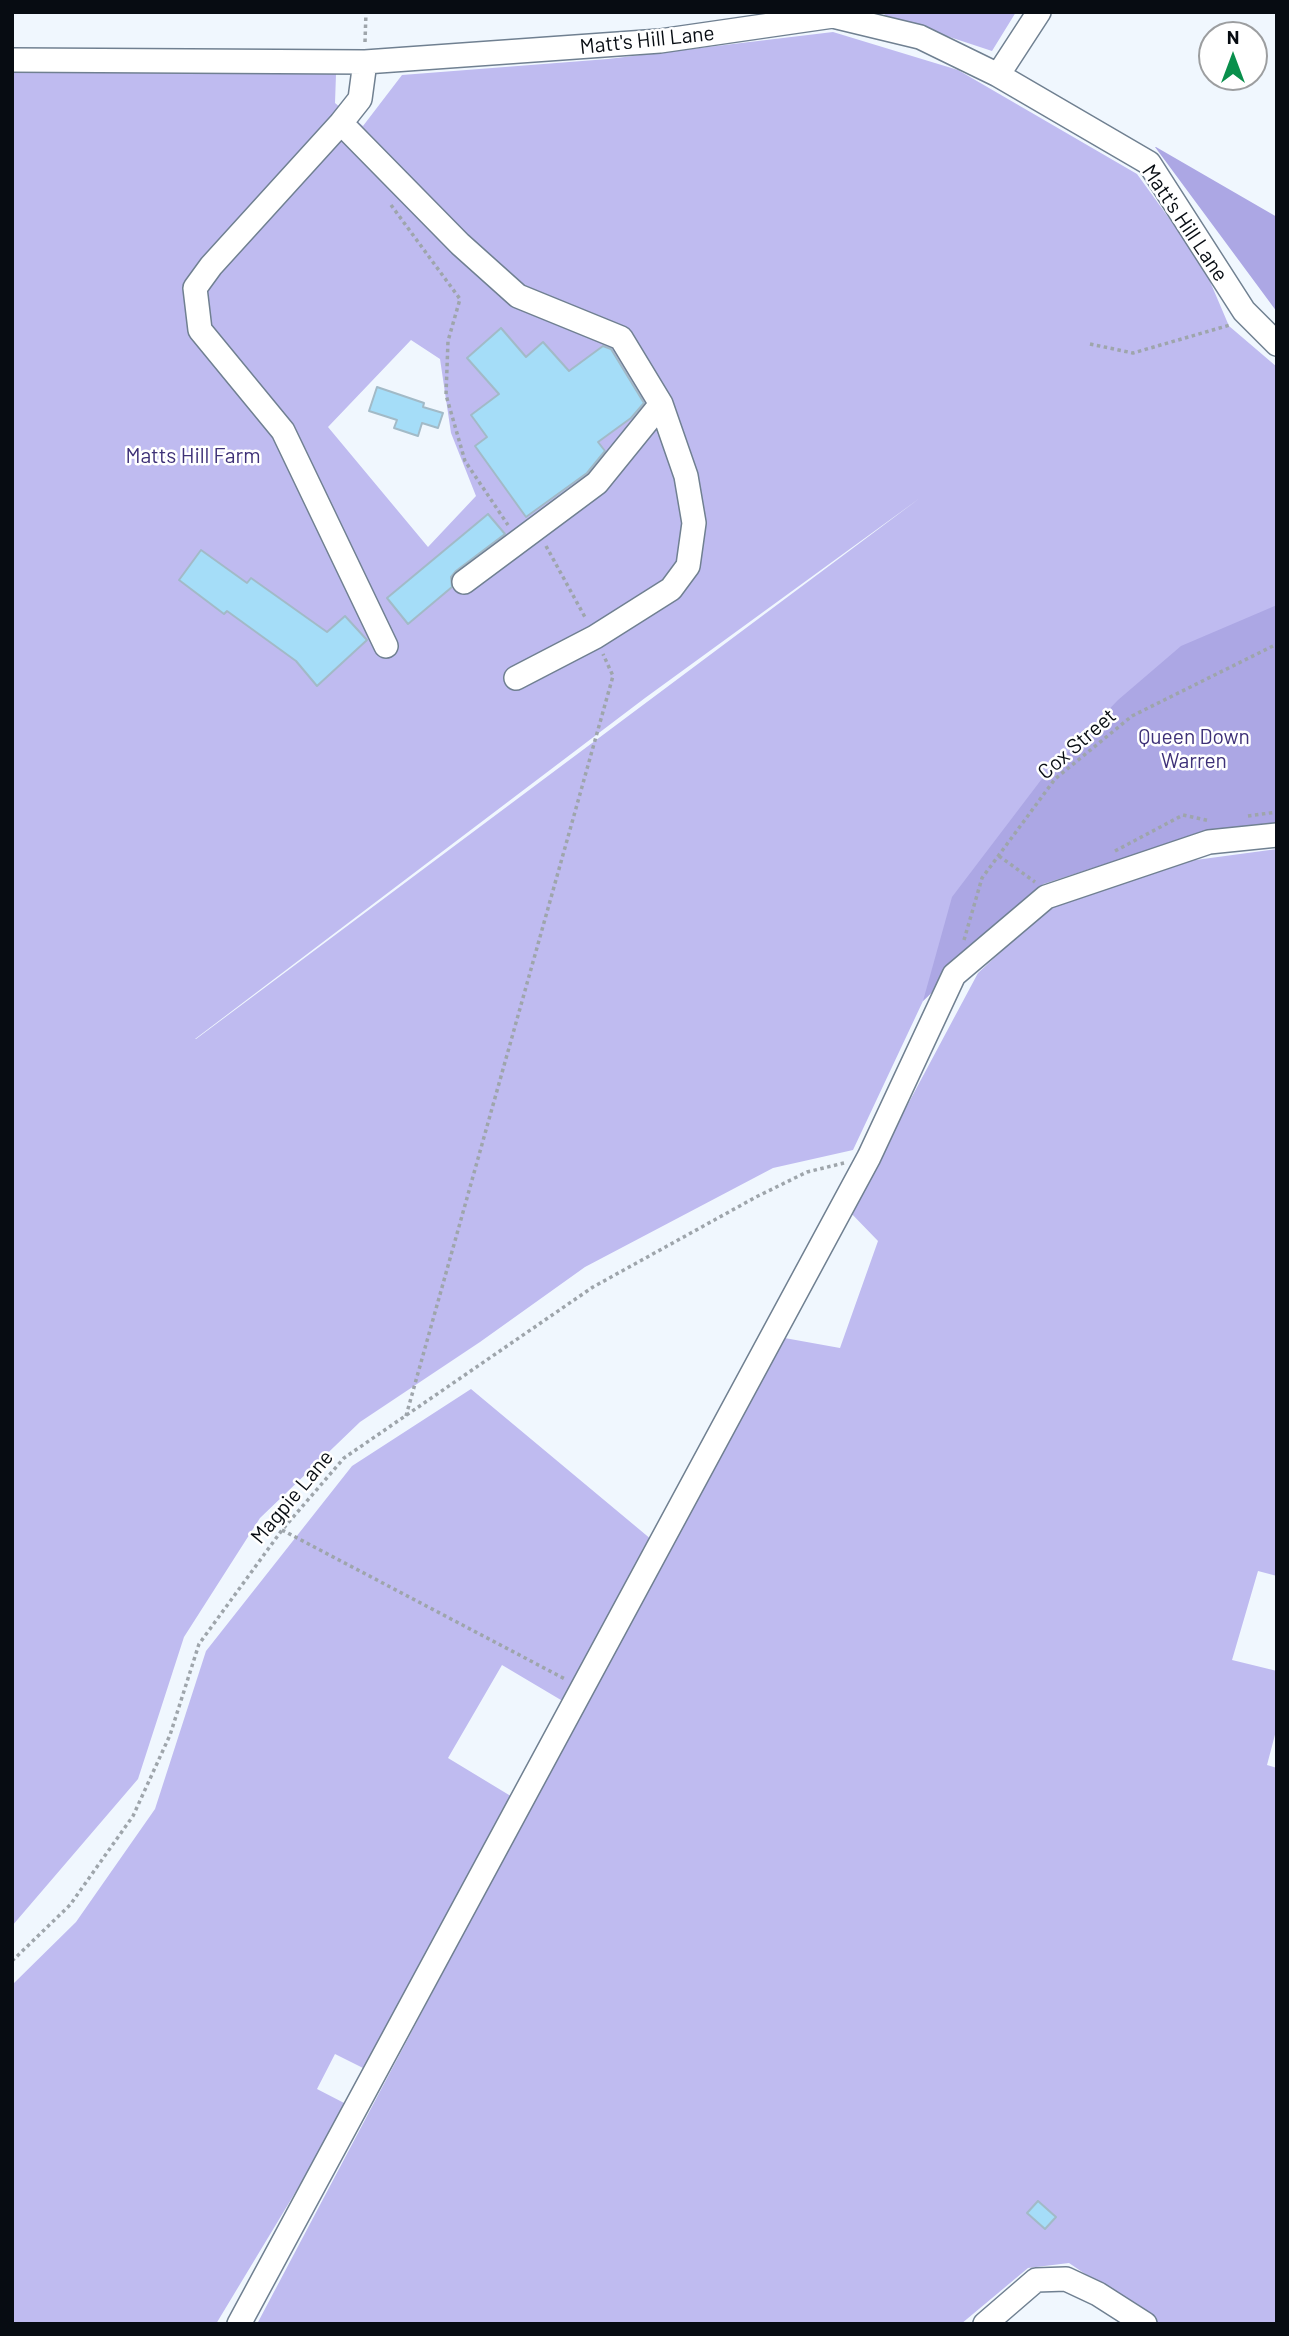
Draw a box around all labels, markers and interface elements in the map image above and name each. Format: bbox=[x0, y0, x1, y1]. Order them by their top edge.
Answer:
street label: Matt's Hill Lane bbox=[578, 20, 716, 60]
north arrow bbox=[1198, 21, 1268, 91]
text: N bbox=[1227, 25, 1239, 48]
street label: Matt's Hill Lane bbox=[1137, 160, 1233, 286]
park label: Matts Hill Farm bbox=[125, 443, 261, 469]
street label: Cox Street bbox=[1033, 703, 1121, 785]
park label: Queen Down Warren bbox=[1138, 724, 1250, 774]
street label: Magpie Lane bbox=[246, 1445, 338, 1549]

